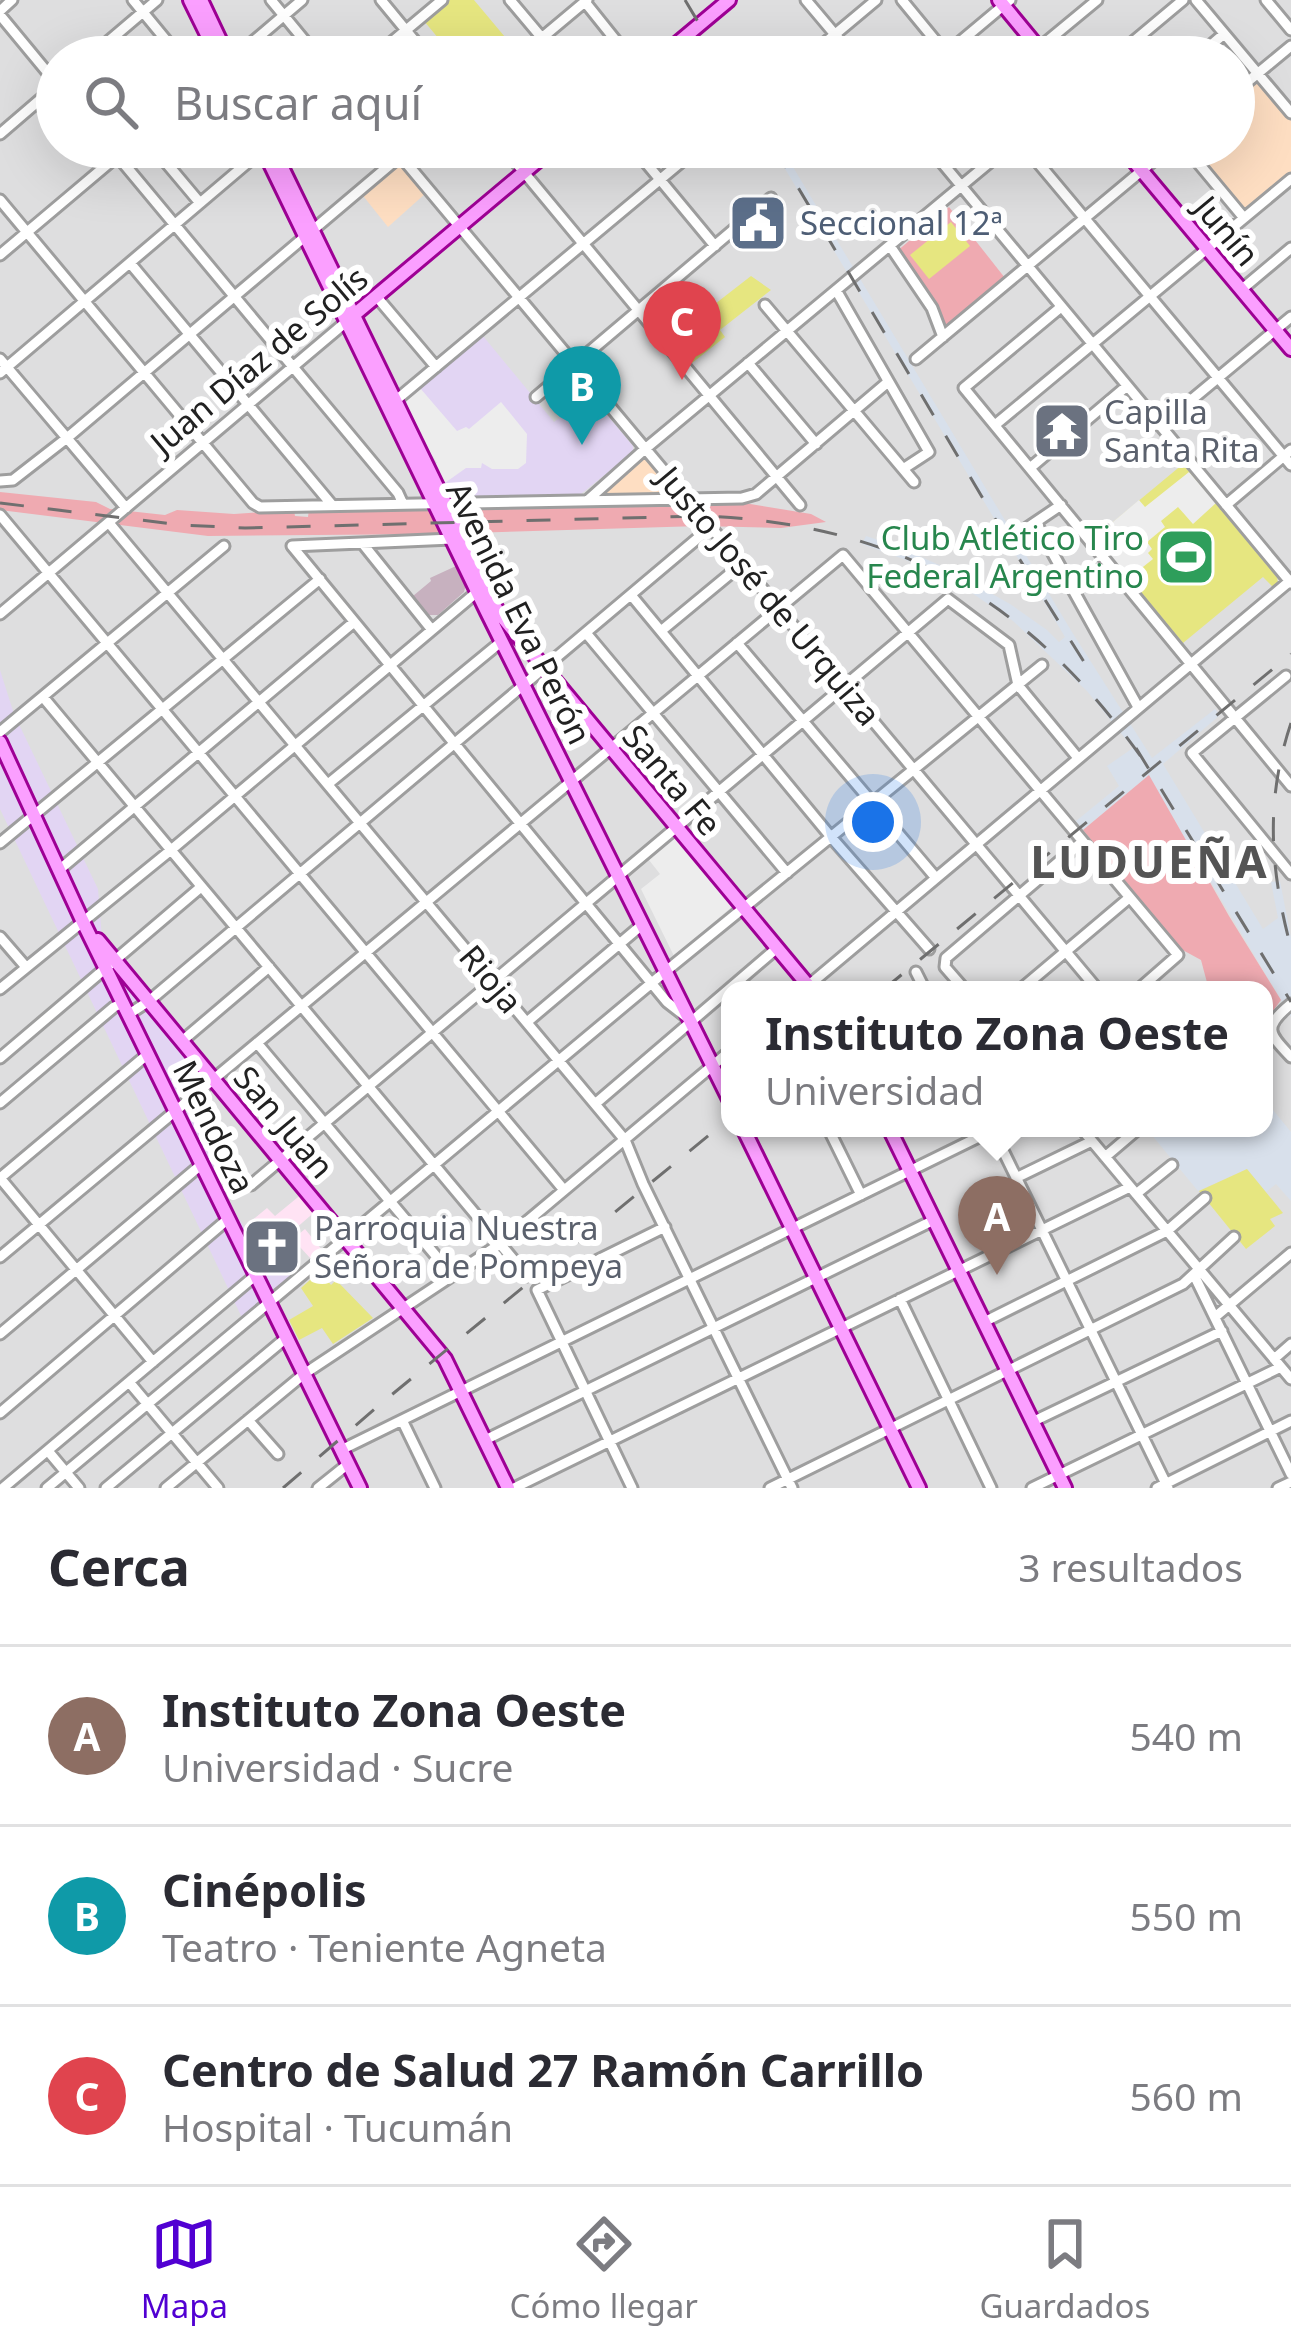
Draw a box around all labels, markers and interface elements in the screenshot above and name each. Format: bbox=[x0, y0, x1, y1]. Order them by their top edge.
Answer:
search box bbox=[36, 36, 1255, 168]
icon: search bbox=[78, 69, 144, 135]
text: Buscar aquí bbox=[174, 72, 422, 133]
street label: Junín bbox=[1183, 184, 1270, 275]
public building icon: Seccional 12ª bbox=[727, 192, 789, 254]
place label: Seccional 12ª bbox=[800, 200, 1002, 245]
street label: Juan Díaz de Solís bbox=[138, 255, 377, 466]
pin: C bbox=[643, 281, 721, 380]
pin: B bbox=[543, 346, 621, 445]
place label: Capilla Santa Rita bbox=[1104, 389, 1260, 472]
temple icon: Capilla Santa Rita bbox=[1031, 400, 1093, 462]
street label: Justo José de Urquiza bbox=[646, 454, 891, 735]
street label: Avenida Eva Perón bbox=[436, 474, 603, 752]
place label: Club Atlético Tiro Federal Argentino bbox=[866, 515, 1144, 598]
sports icon: Club Atlético Tiro Federal Argentino bbox=[1155, 526, 1217, 588]
street label: Santa Fe bbox=[613, 715, 732, 845]
your location bbox=[843, 792, 903, 852]
district label: LUDUEÑA bbox=[1030, 830, 1270, 891]
street label: Rioja bbox=[450, 935, 533, 1022]
popup bbox=[721, 981, 1273, 1137]
text: Instituto Zona Oeste bbox=[765, 1002, 1229, 1063]
street label: Mendoza bbox=[163, 1053, 266, 1201]
street label: San Juan bbox=[224, 1056, 345, 1187]
text: Universidad bbox=[765, 1063, 984, 1116]
pin: A bbox=[958, 1176, 1036, 1275]
place label: Parroquia Nuestra Señora de Pompeya bbox=[314, 1205, 623, 1288]
church icon: Parroquia Nuestra Señora de Pompeya bbox=[241, 1216, 303, 1278]
text: Cerca bbox=[48, 1531, 190, 1601]
text: 3 resultados bbox=[1018, 1540, 1243, 1593]
text: Instituto Zona Oeste bbox=[162, 1679, 626, 1740]
text: A bbox=[74, 1709, 101, 1762]
text: 540 m bbox=[1129, 1709, 1243, 1762]
text: Universidad · Sucre bbox=[162, 1740, 513, 1793]
text: Cinépolis bbox=[162, 1859, 366, 1920]
text: B bbox=[74, 1889, 100, 1942]
text: 550 m bbox=[1129, 1889, 1243, 1942]
text: Teatro · Teniente Agneta bbox=[162, 1920, 607, 1973]
text: Centro de Salud 27 Ramón Carrillo bbox=[162, 2039, 924, 2100]
text: C bbox=[74, 2069, 100, 2122]
text: 560 m bbox=[1129, 2069, 1243, 2122]
text: Hospital · Tucumán bbox=[162, 2100, 513, 2153]
tab: Mapa bbox=[141, 2211, 228, 2328]
tab: Cómo llegar bbox=[510, 2211, 698, 2328]
tab: Guardados bbox=[979, 2211, 1150, 2328]

